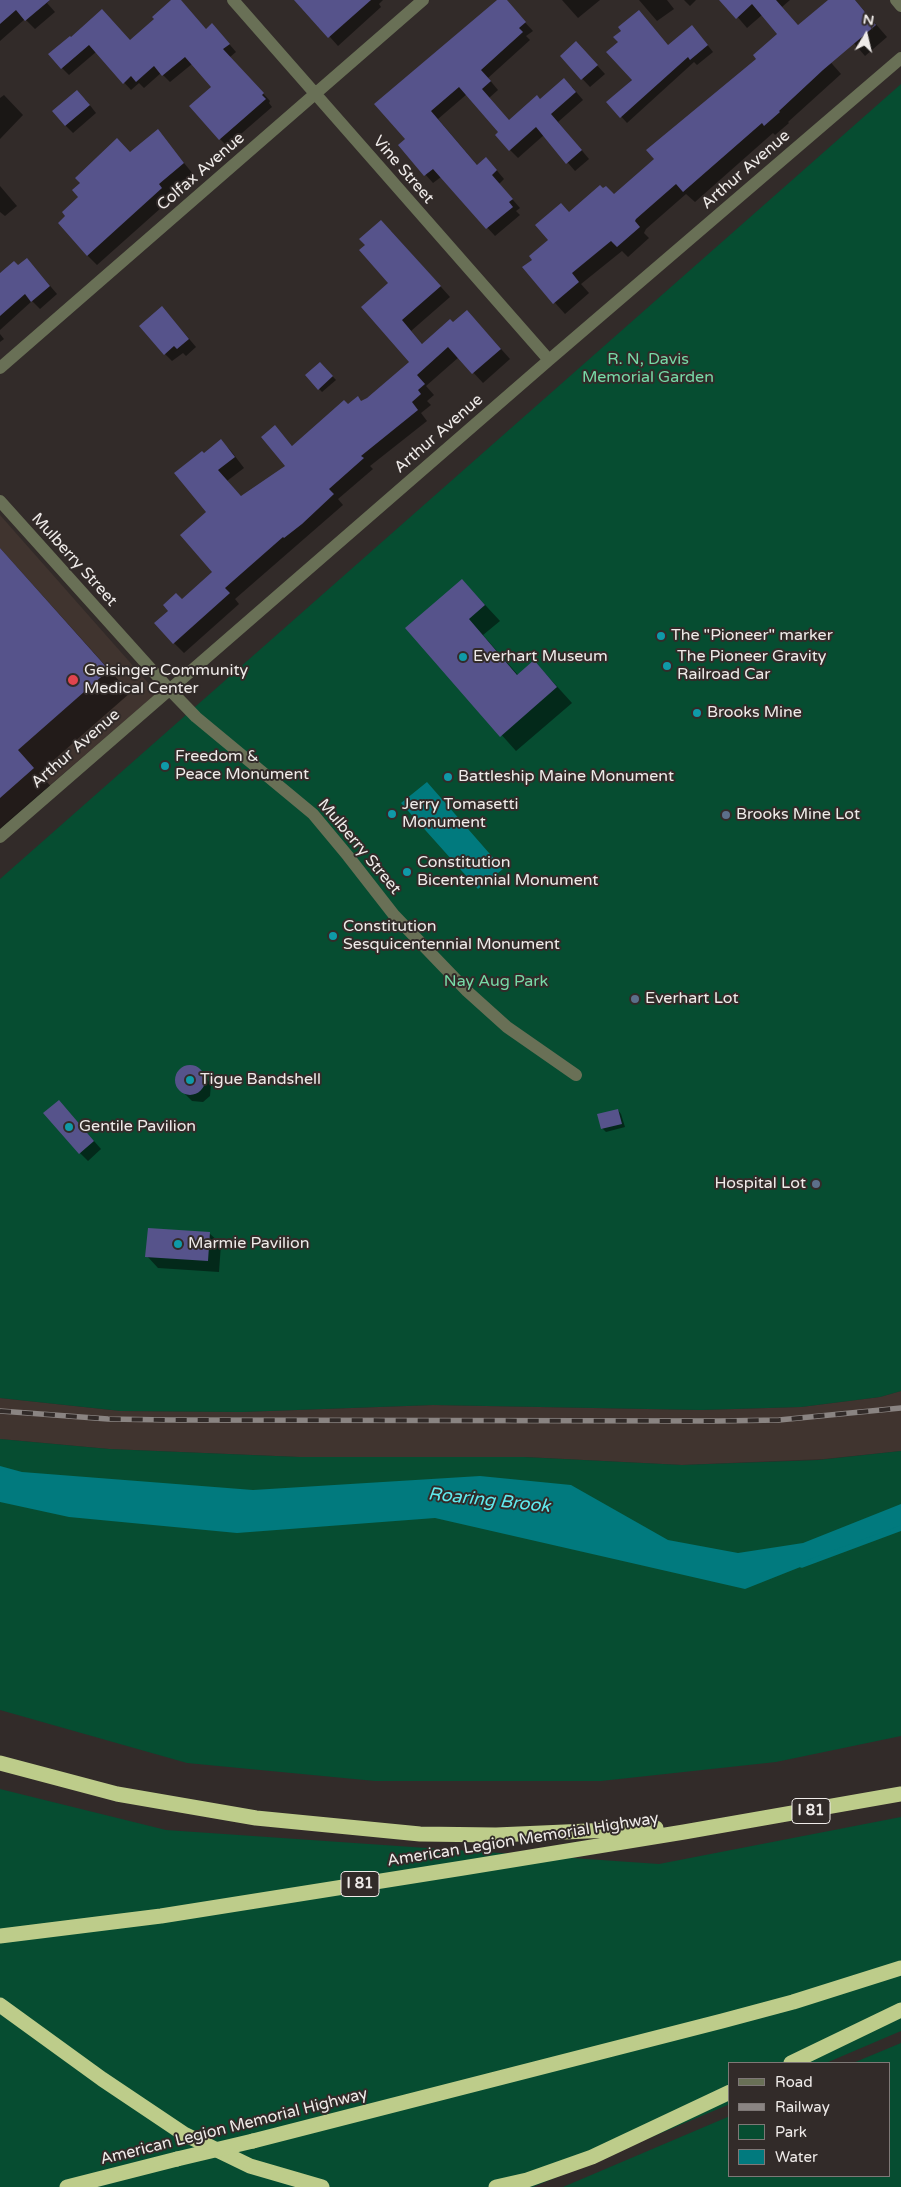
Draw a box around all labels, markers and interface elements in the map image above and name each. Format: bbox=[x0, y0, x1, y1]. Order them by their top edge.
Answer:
north arrow bbox=[841, 10, 891, 60]
text: N bbox=[862, 10, 875, 29]
street label: Arthur Avenue bbox=[698, 126, 794, 214]
street label: Colfax Avenue bbox=[153, 129, 249, 215]
street label: Vine Street bbox=[368, 132, 438, 208]
park label: R. N, Davis Memorial Garden bbox=[582, 350, 714, 388]
street label: Arthur Avenue bbox=[391, 390, 487, 478]
street label: Mulberry Street bbox=[27, 509, 121, 611]
place label: The "Pioneer" marker bbox=[671, 626, 833, 646]
marker: The "Pioneer" marker bbox=[655, 630, 667, 642]
place label: Everhart Museum bbox=[473, 647, 608, 667]
place label: The Pioneer Gravity Railroad Car bbox=[677, 647, 826, 685]
marker: Everhart Museum bbox=[457, 651, 469, 663]
marker: The Pioneer Gravity Railroad Car bbox=[661, 660, 673, 672]
place label: Geisinger Community Medical Center bbox=[84, 661, 248, 699]
marker: Geisinger Community Medical Center bbox=[66, 673, 80, 687]
place label: Brooks Mine bbox=[707, 703, 802, 723]
street label: Arthur Avenue bbox=[28, 705, 124, 793]
marker: Brooks Mine bbox=[691, 707, 703, 719]
place label: Freedom & Peace Monument bbox=[175, 747, 309, 785]
marker: Freedom & Peace Monument bbox=[159, 760, 171, 772]
place label: Battleship Maine Monument bbox=[458, 767, 674, 787]
marker: Battleship Maine Monument bbox=[442, 771, 454, 783]
street label: Mulberry Street bbox=[313, 795, 405, 899]
place label: Jerry Tomasetti Monument bbox=[402, 795, 519, 833]
place label: Brooks Mine Lot bbox=[736, 805, 860, 825]
marker: Jerry Tomasetti Monument bbox=[386, 808, 398, 820]
marker: Brooks Mine Lot bbox=[720, 809, 732, 821]
place label: Constitution Bicentennial Monument bbox=[417, 853, 598, 891]
marker: Constitution Bicentennial Monument bbox=[401, 866, 413, 878]
place label: Constitution Sesquicentennial Monument bbox=[343, 917, 560, 955]
marker: Constitution Sesquicentennial Monument bbox=[327, 930, 339, 942]
park label: Nay Aug Park bbox=[444, 972, 548, 992]
place label: Everhart Lot bbox=[645, 989, 739, 1009]
marker: Everhart Lot bbox=[629, 993, 641, 1005]
place label: Tigue Bandshell bbox=[200, 1070, 321, 1090]
marker: Tigue Bandshell bbox=[184, 1074, 196, 1086]
place label: Gentile Pavilion bbox=[79, 1117, 196, 1137]
marker: Gentile Pavilion bbox=[63, 1121, 75, 1133]
place label: Hospital Lot bbox=[714, 1174, 806, 1194]
marker: Hospital Lot bbox=[810, 1178, 822, 1190]
place label: Marmie Pavilion bbox=[188, 1234, 310, 1254]
marker: Marmie Pavilion bbox=[172, 1238, 184, 1250]
water label: Roaring Brook bbox=[427, 1484, 551, 1518]
road number: I 81 bbox=[792, 1798, 830, 1824]
street label: American Legion Memorial Highway bbox=[386, 1809, 660, 1871]
road number: I 81 bbox=[341, 1872, 379, 1896]
legend bbox=[728, 2062, 891, 2177]
text: Road bbox=[775, 2073, 813, 2091]
street label: American Legion Memorial Highway bbox=[98, 2084, 370, 2170]
text: Railway bbox=[775, 2098, 830, 2116]
text: Park bbox=[775, 2123, 807, 2141]
text: Water bbox=[775, 2148, 818, 2166]

